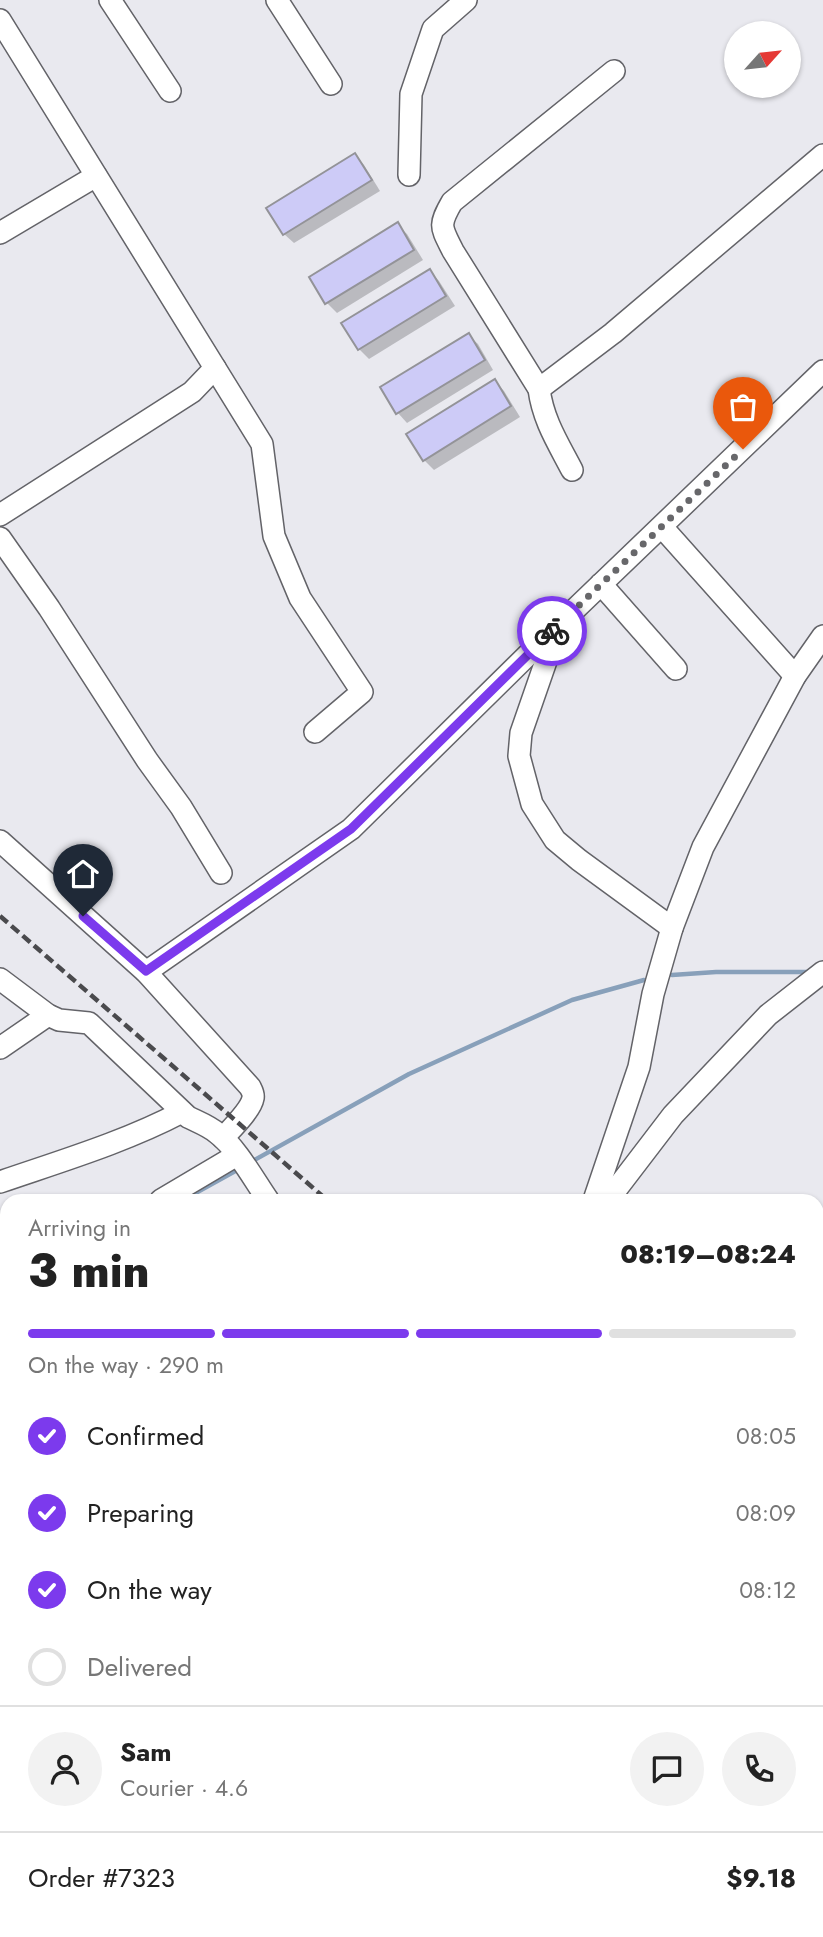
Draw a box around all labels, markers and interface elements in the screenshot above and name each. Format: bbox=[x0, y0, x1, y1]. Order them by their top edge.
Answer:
north arrow bbox=[724, 21, 802, 98]
map controls bbox=[724, 21, 801, 98]
pin bbox=[713, 377, 773, 449]
icon: bag bbox=[724, 388, 762, 426]
courier bbox=[517, 596, 587, 666]
icon: bike bbox=[533, 612, 571, 650]
pin bbox=[53, 844, 113, 916]
icon: home bbox=[64, 855, 102, 893]
text: Arriving in bbox=[28, 1211, 131, 1245]
text: 08:19–08:24 bbox=[620, 1235, 796, 1273]
text: 3 min bbox=[28, 1238, 150, 1304]
text: On the way · 290 m bbox=[28, 1348, 224, 1382]
icon: check bbox=[28, 1417, 66, 1455]
text: Confirmed bbox=[87, 1417, 204, 1455]
text: 08:05 bbox=[736, 1419, 796, 1453]
icon: check bbox=[28, 1494, 66, 1532]
text: Preparing bbox=[87, 1494, 194, 1532]
text: 08:09 bbox=[736, 1496, 796, 1530]
icon: check bbox=[28, 1571, 66, 1609]
text: On the way bbox=[87, 1571, 212, 1609]
text: 08:12 bbox=[739, 1573, 796, 1607]
text: Delivered bbox=[87, 1648, 192, 1686]
button: person bbox=[28, 1732, 102, 1806]
button: chat bbox=[630, 1732, 704, 1806]
button: phone bbox=[722, 1732, 796, 1806]
text: Sam bbox=[120, 1733, 172, 1771]
text: Courier · 4.6 bbox=[120, 1771, 248, 1805]
text: Order #7323 bbox=[28, 1859, 175, 1897]
text: $9.18 bbox=[726, 1859, 796, 1897]

